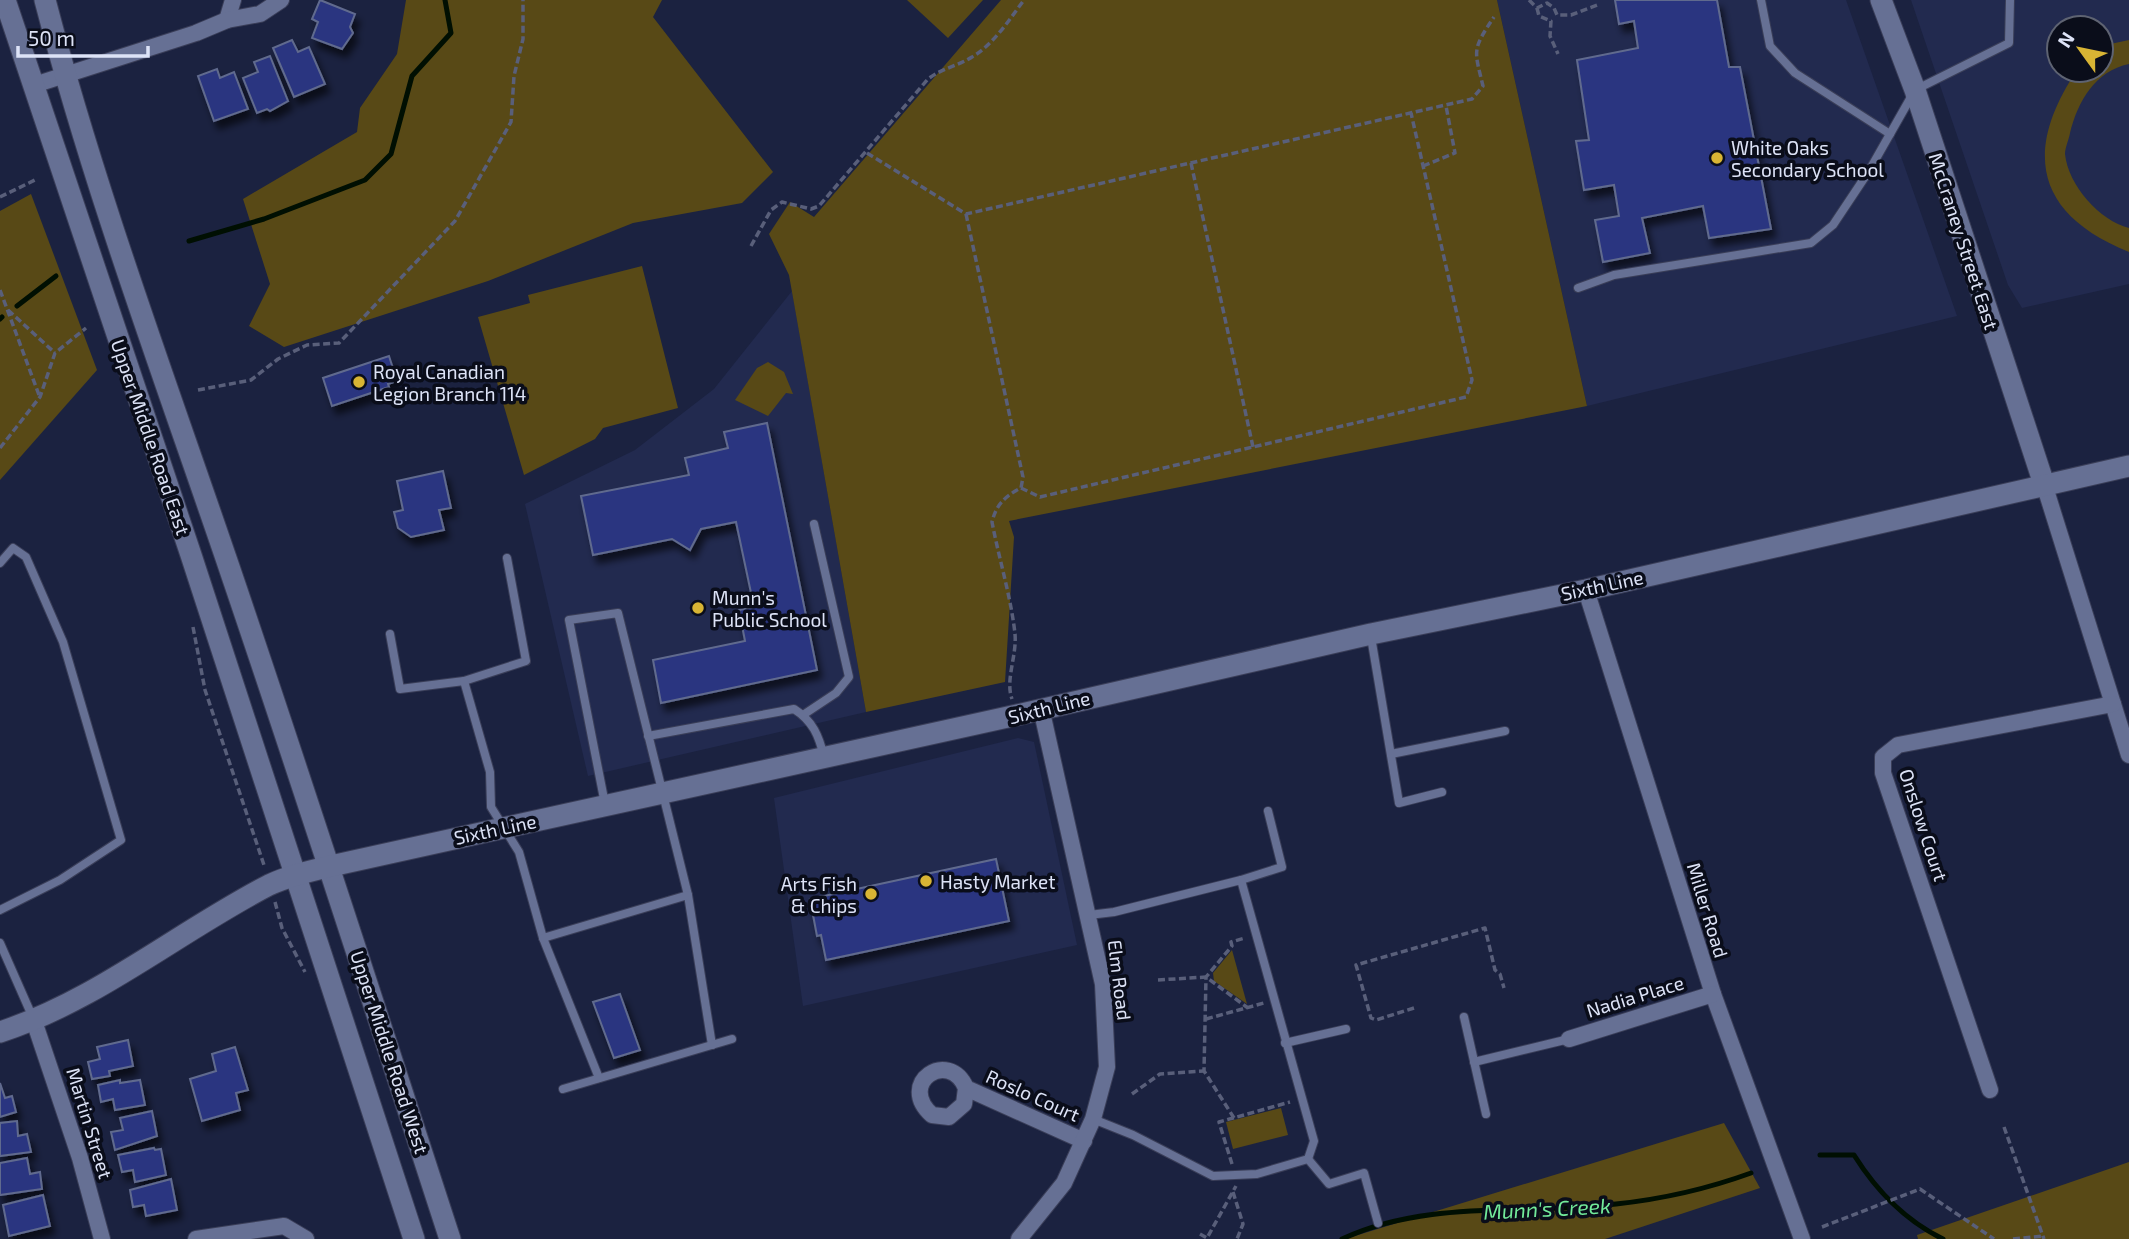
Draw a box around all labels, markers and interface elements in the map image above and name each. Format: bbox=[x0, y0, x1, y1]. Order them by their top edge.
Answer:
scale bar bbox=[18, 14, 147, 58]
north arrow bbox=[2045, 14, 2115, 84]
text: 50 m bbox=[28, 25, 75, 50]
text: N bbox=[2052, 27, 2079, 51]
place label: White Oaks Secondary School bbox=[1731, 136, 1884, 181]
marker: White Oaks Secondary School bbox=[1709, 150, 1725, 166]
street label: McCraney Street East bbox=[1924, 150, 2004, 332]
street label: Upper Middle Road East bbox=[107, 336, 195, 538]
place label: Royal Canadian Legion Branch 114 bbox=[373, 360, 527, 405]
marker: Royal Canadian Legion Branch 114 bbox=[351, 374, 367, 390]
street label: Sixth Line bbox=[1559, 565, 1645, 605]
place label: Munn's Public School bbox=[712, 586, 827, 631]
marker: Munn's Public School bbox=[690, 600, 706, 616]
street label: Sixth Line bbox=[1006, 686, 1092, 728]
street label: Onslow Court bbox=[1895, 766, 1953, 884]
street label: Sixth Line bbox=[452, 809, 538, 849]
street label: Miller Road bbox=[1683, 860, 1733, 960]
place label: Hasty Market bbox=[940, 870, 1055, 893]
place label: Arts Fish & Chips bbox=[781, 872, 857, 917]
marker: Hasty Market bbox=[918, 873, 934, 889]
marker: Arts Fish & Chips bbox=[863, 886, 879, 902]
street label: Elm Road bbox=[1104, 938, 1136, 1022]
street label: Upper Middle Road West bbox=[346, 948, 434, 1156]
street label: Nadia Place bbox=[1583, 970, 1687, 1022]
street label: Roslo Court bbox=[983, 1064, 1083, 1126]
street label: Martin Street bbox=[62, 1065, 118, 1181]
water label: Munn's Creek bbox=[1483, 1192, 1611, 1224]

